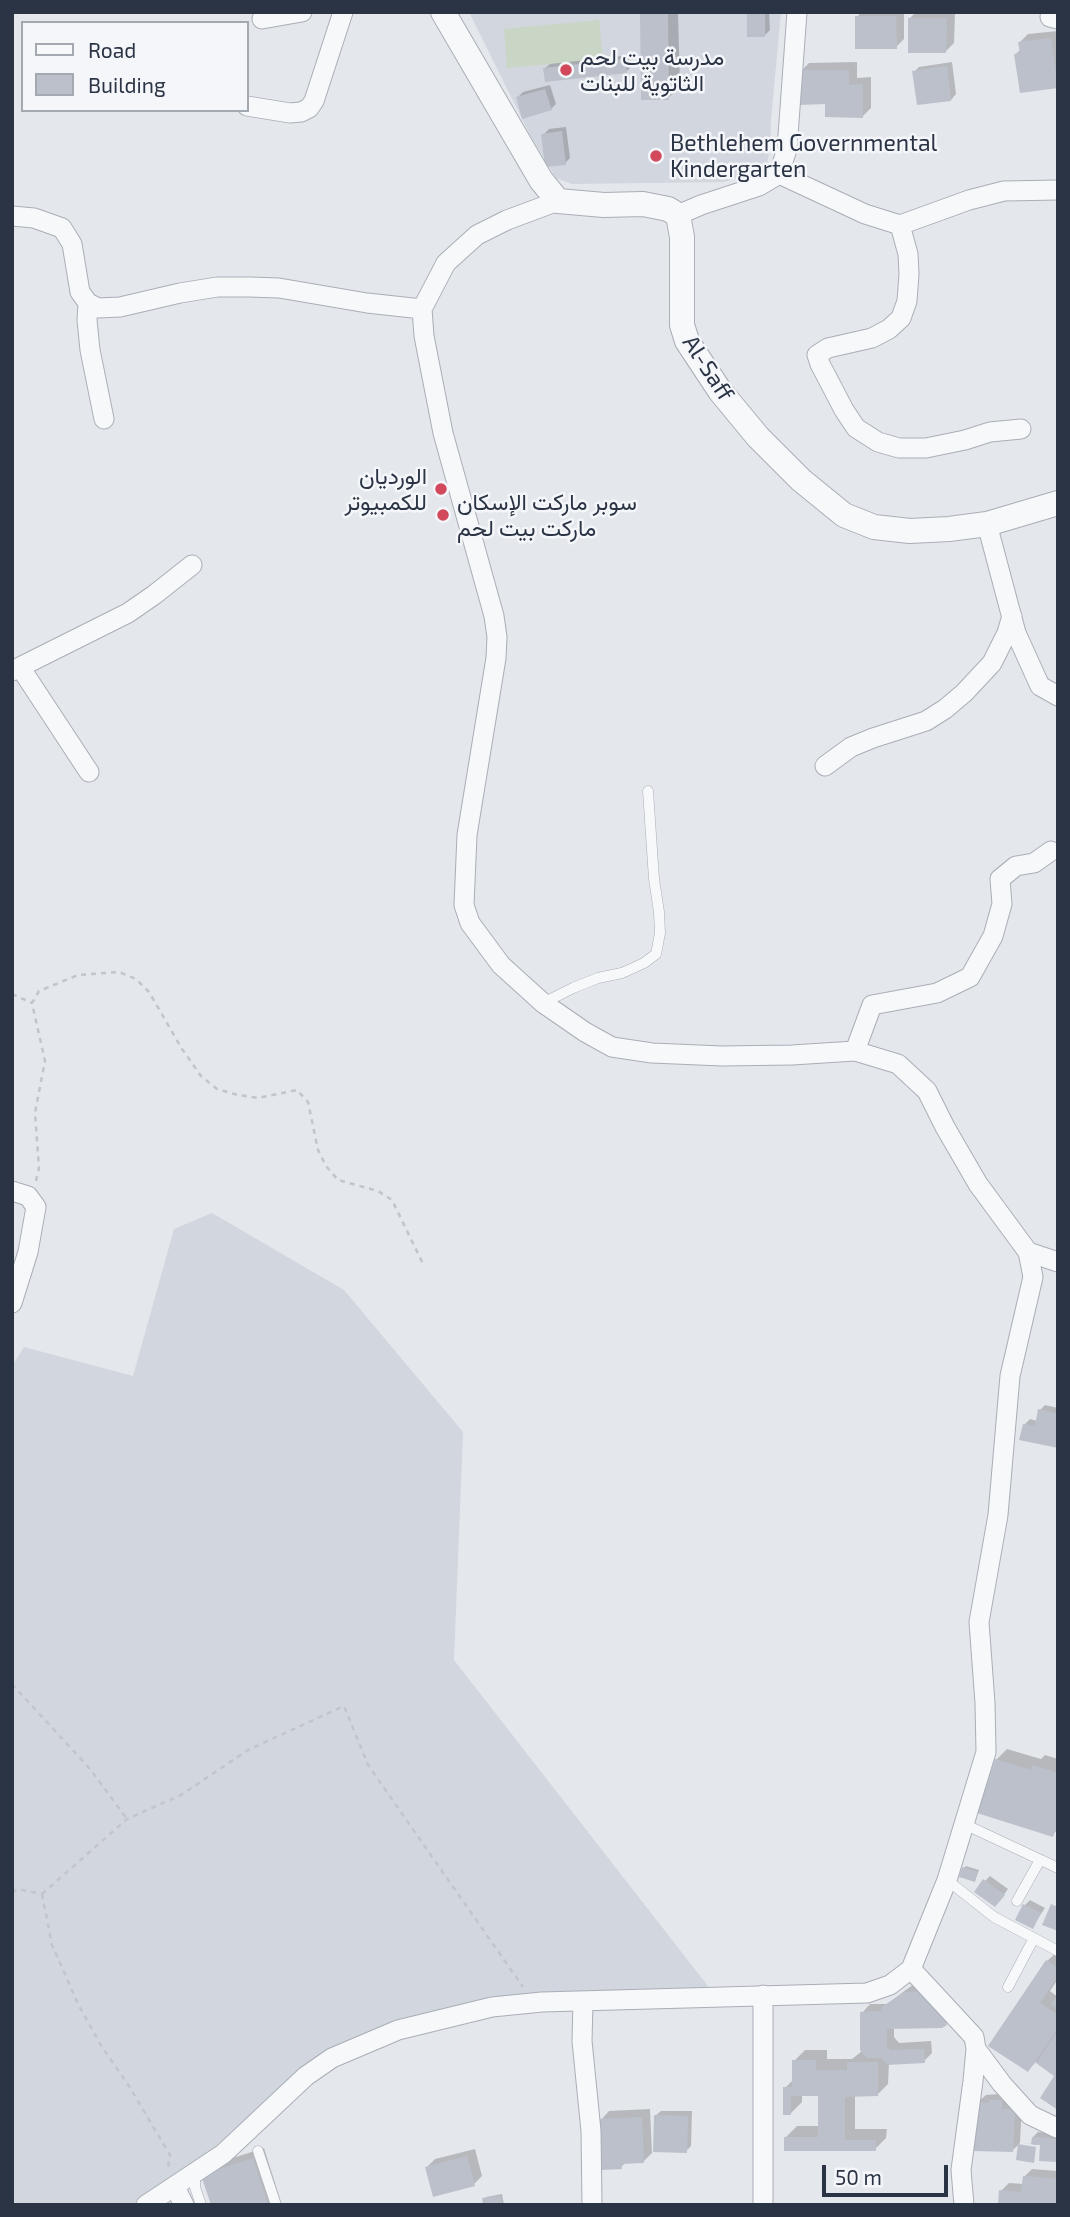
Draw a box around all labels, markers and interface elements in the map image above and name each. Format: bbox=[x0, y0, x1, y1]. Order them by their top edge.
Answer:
legend bbox=[21, 21, 248, 112]
text: Road bbox=[88, 37, 136, 62]
place label: مدرسة بيت لحم الثاتوية للبنات bbox=[580, 43, 724, 97]
marker: مدرسة بيت لحم الثاتوية للبنات bbox=[558, 62, 574, 78]
text: Building bbox=[88, 72, 166, 97]
place label: Bethlehem Governmental Kindergarten bbox=[670, 129, 937, 183]
marker: Bethlehem Governmental Kindergarten bbox=[648, 148, 664, 164]
street label: Al-Saff bbox=[677, 330, 739, 406]
place label: الورديان للكمبيوتر bbox=[344, 462, 427, 516]
marker: الورديان للكمبيوتر bbox=[433, 481, 449, 497]
place label: سوبر ماركت الإسكان ماركت بيت لحم bbox=[457, 488, 637, 542]
marker: سوبر ماركت الإسكان ماركت بيت لحم bbox=[435, 507, 451, 523]
scale bar bbox=[825, 2150, 951, 2194]
text: 50 m bbox=[835, 2164, 882, 2189]

